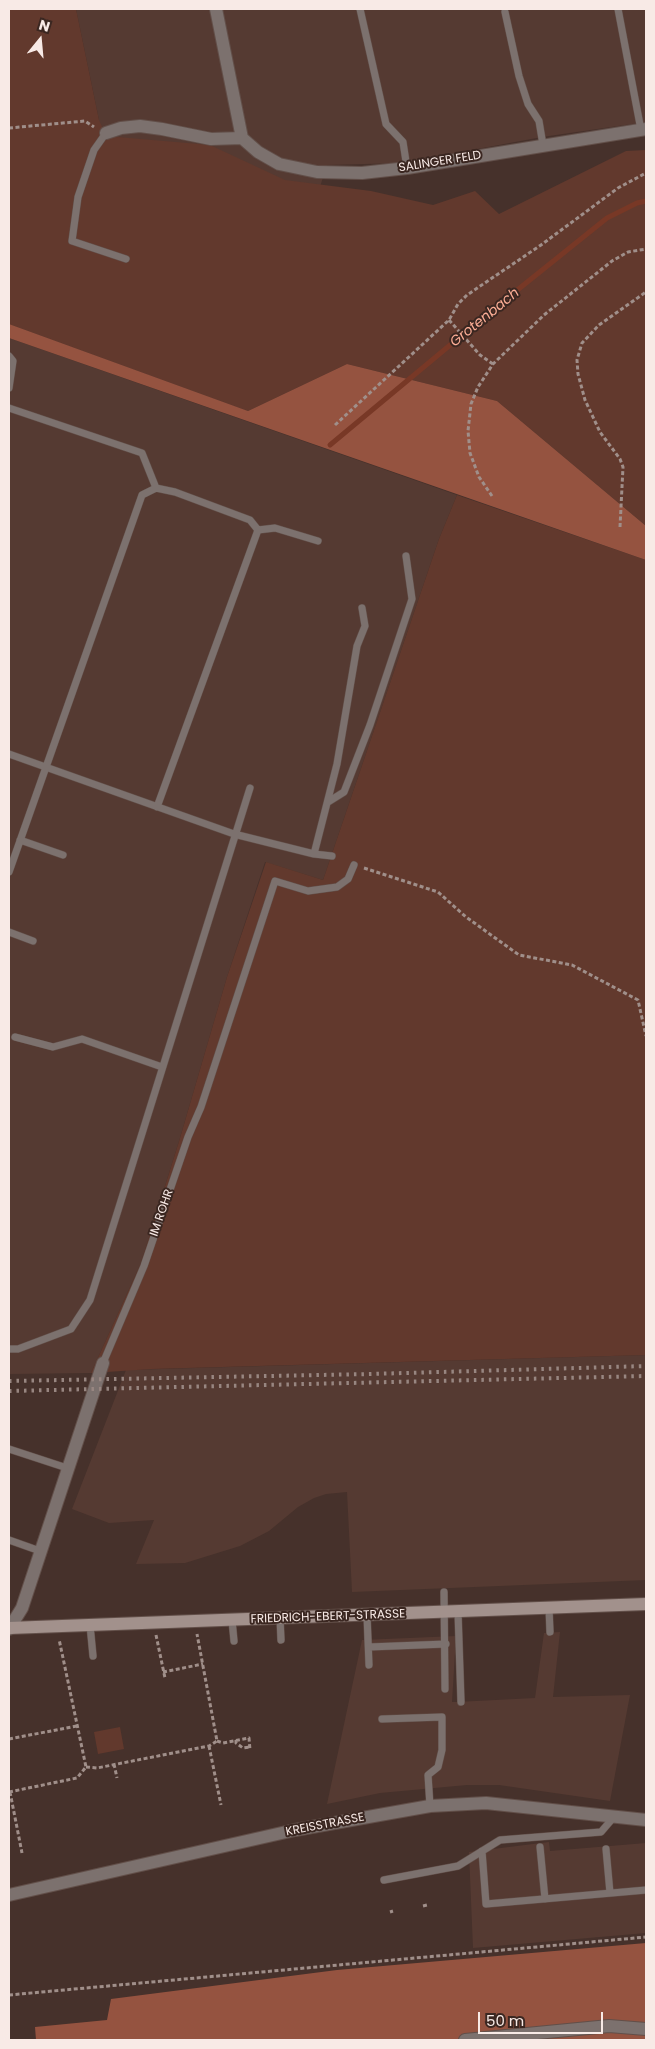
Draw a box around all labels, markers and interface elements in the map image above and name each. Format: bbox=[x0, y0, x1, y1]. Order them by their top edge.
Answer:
north arrow bbox=[15, 15, 65, 65]
text: N bbox=[36, 15, 52, 37]
street label: SALINGER FELD bbox=[398, 148, 482, 176]
water label: Grotenbach bbox=[447, 285, 523, 351]
street label: IM ROHR bbox=[147, 1188, 177, 1238]
street label: FRIEDRICH-EBERT-STRASSE bbox=[250, 1607, 406, 1627]
street label: KREISSTRASSE bbox=[284, 1810, 366, 1840]
scale bar bbox=[480, 2002, 605, 2034]
text: 50 m bbox=[486, 2010, 524, 2031]

